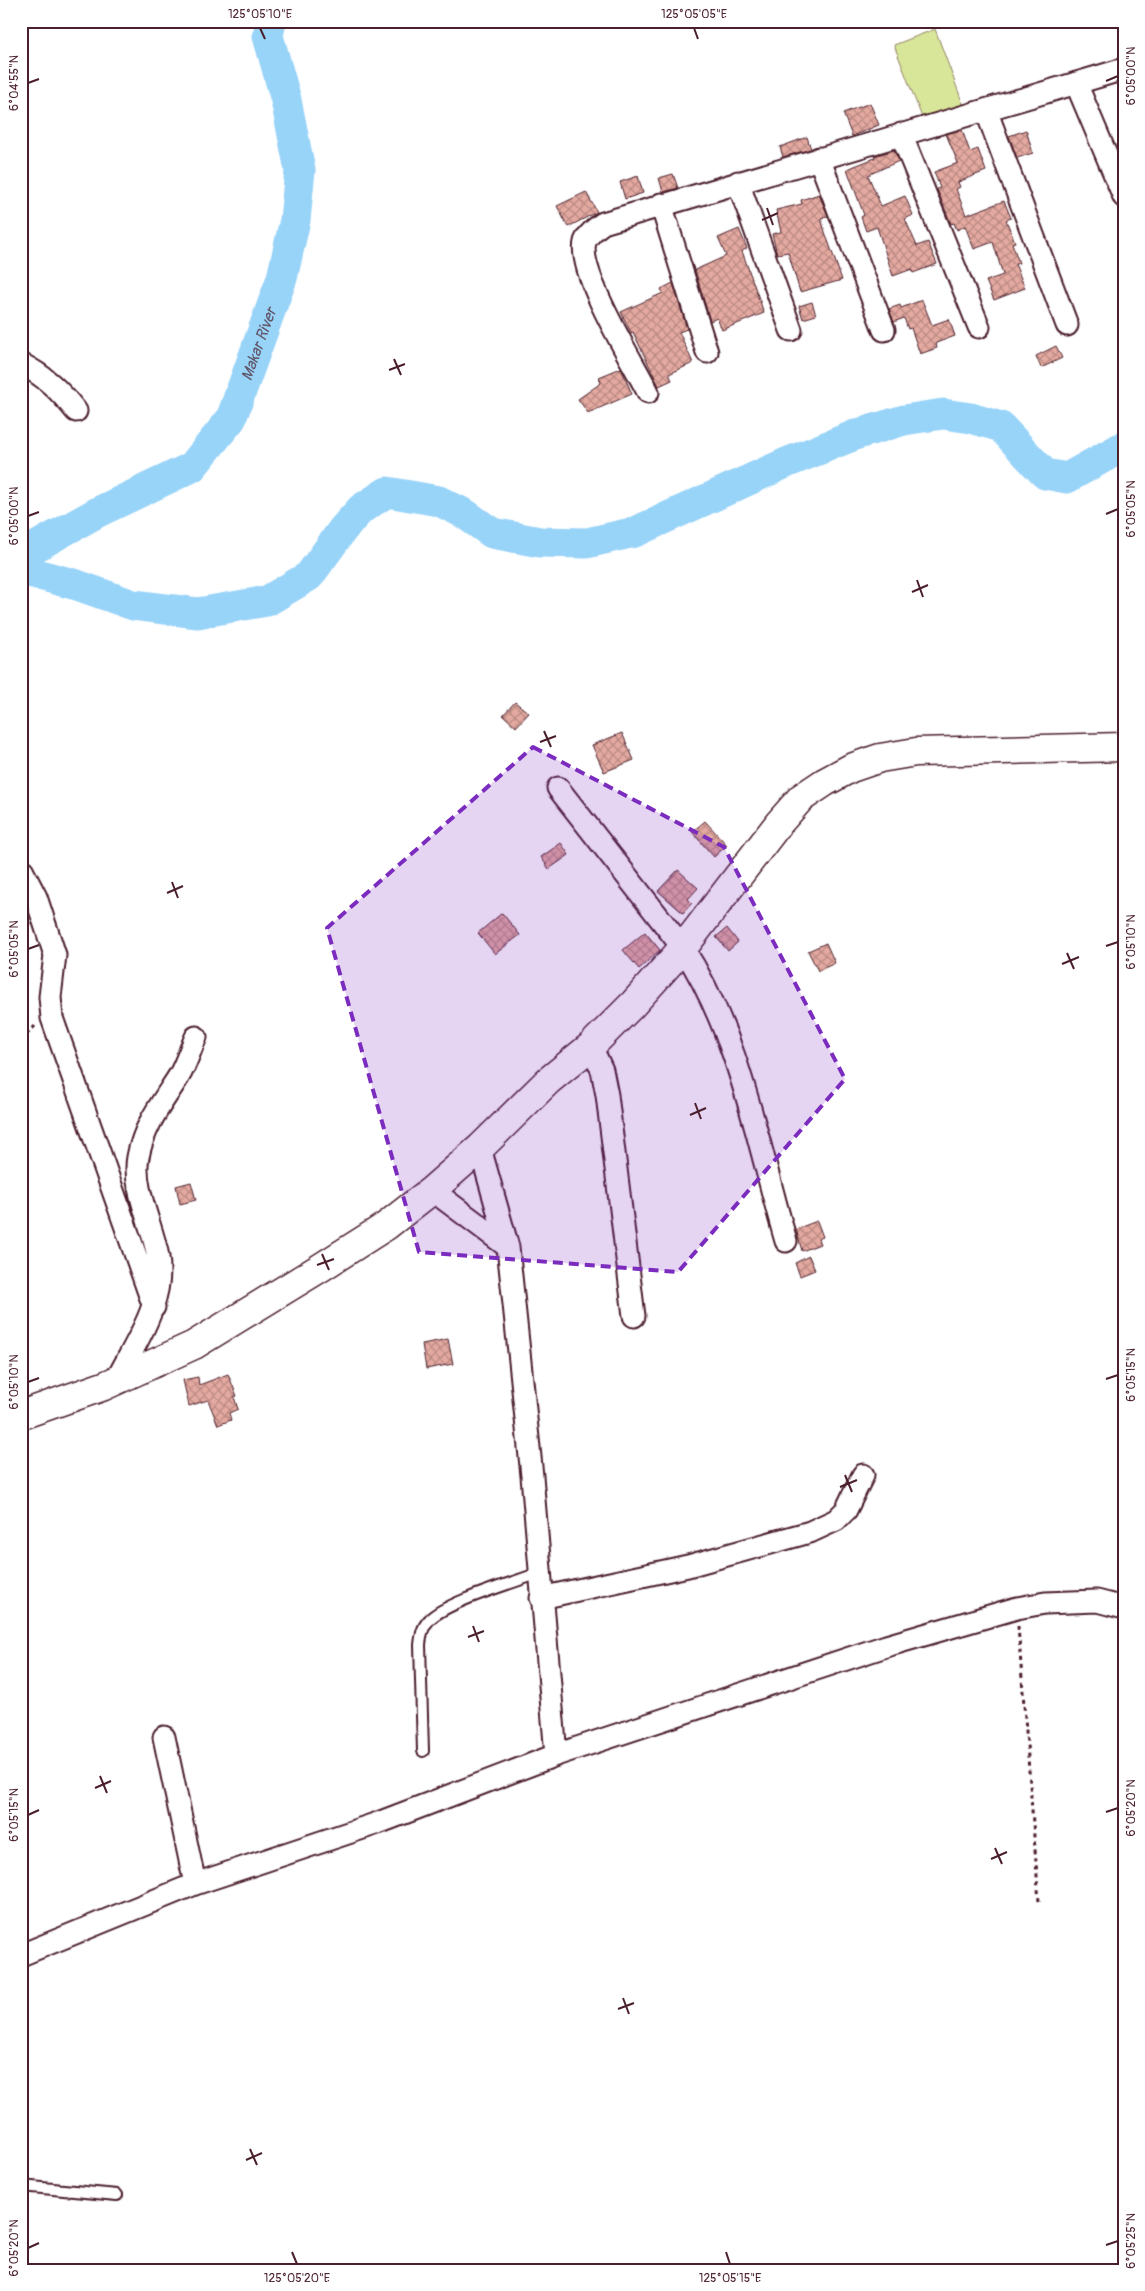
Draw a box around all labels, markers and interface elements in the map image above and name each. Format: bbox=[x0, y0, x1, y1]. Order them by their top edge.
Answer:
text: 125°05'10"E bbox=[228, 7, 292, 22]
text: 125°05'05"E bbox=[661, 7, 727, 22]
text: 6°05'00"N bbox=[1124, 47, 1139, 105]
text: 6°04'55"N bbox=[7, 55, 22, 111]
water label: Makar River bbox=[237, 303, 282, 383]
text: 6°05'05"N bbox=[1124, 480, 1139, 538]
text: 6°05'00"N bbox=[7, 487, 22, 545]
text: 6°05'10"N bbox=[1124, 914, 1139, 970]
text: 6°05'05"N bbox=[7, 920, 22, 978]
text: 6°05'15"N bbox=[1124, 1348, 1139, 1402]
text: 6°05'10"N bbox=[7, 1354, 22, 1410]
text: 6°05'20"N bbox=[1124, 1779, 1139, 1837]
text: 6°05'15"N bbox=[7, 1788, 22, 1842]
text: 6°05'25"N bbox=[1124, 2213, 1139, 2269]
text: 6°05'20"N bbox=[7, 2219, 22, 2277]
text: 125°05'20"E bbox=[264, 2271, 330, 2286]
text: 125°05'15"E bbox=[699, 2271, 761, 2286]

